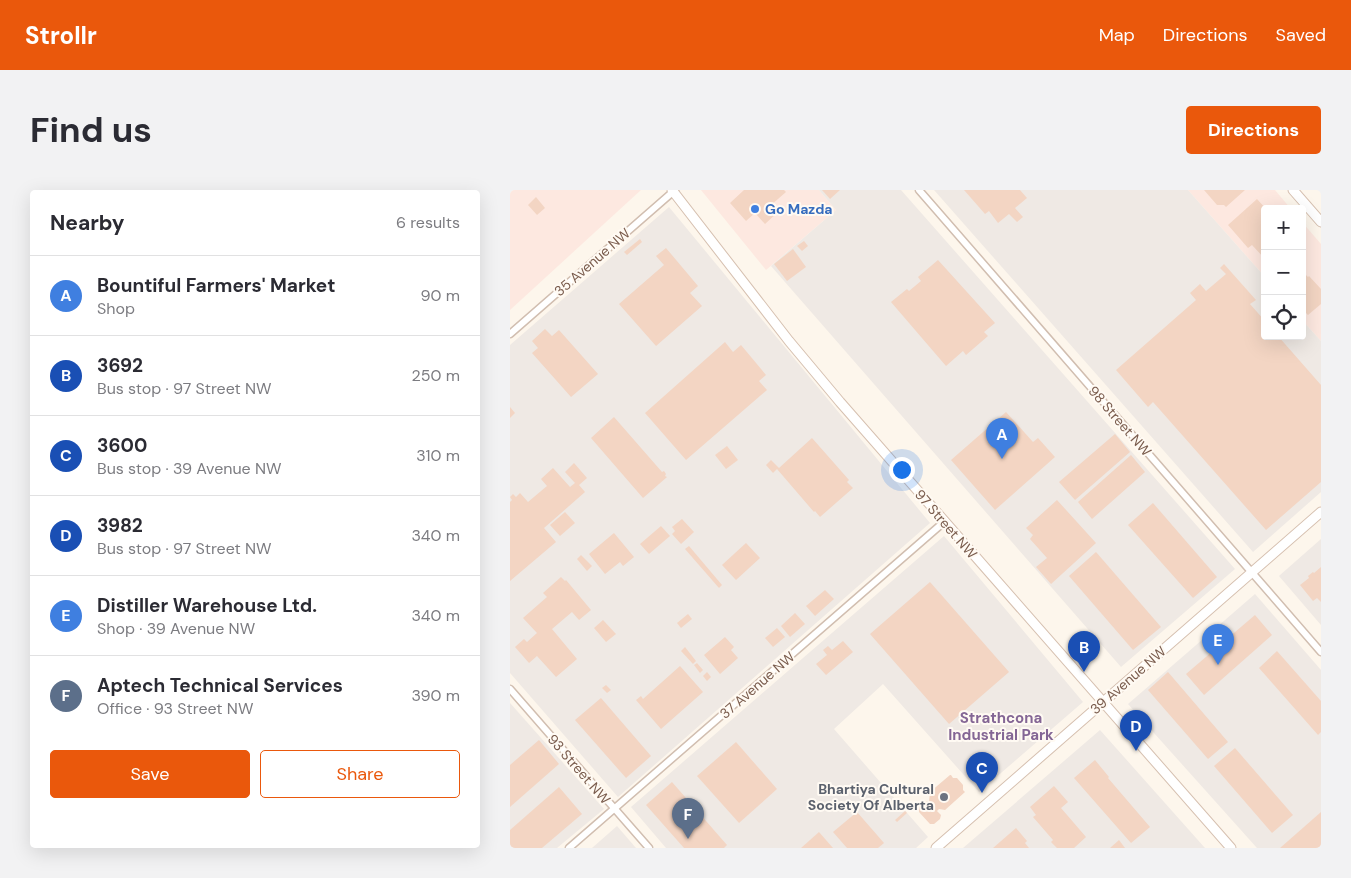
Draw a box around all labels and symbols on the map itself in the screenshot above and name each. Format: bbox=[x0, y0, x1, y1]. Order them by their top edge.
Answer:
place label: Go Mazda bbox=[765, 200, 833, 218]
marker: Go Mazda bbox=[749, 203, 761, 215]
street label: 35 Avenue NW bbox=[550, 224, 634, 300]
street label: 98 Street NW bbox=[1085, 382, 1156, 460]
pin: A bbox=[986, 418, 1018, 459]
your location bbox=[889, 457, 915, 483]
street label: 97 Street NW bbox=[911, 486, 981, 563]
pin: E bbox=[1202, 624, 1234, 665]
pin: B bbox=[1068, 631, 1100, 672]
street label: 39 Avenue NW bbox=[1086, 642, 1170, 718]
street label: 37 Avenue NW bbox=[716, 647, 799, 723]
district label: Strathcona Industrial Park bbox=[948, 708, 1054, 745]
pin: D bbox=[1120, 710, 1152, 751]
street label: 93 Street NW bbox=[544, 730, 615, 808]
pin: C bbox=[966, 752, 998, 793]
place label: Bhartiya Cultural Society Of Alberta bbox=[808, 780, 934, 814]
marker: Bhartiya Cultural Society Of Alberta bbox=[938, 791, 950, 803]
pin: F bbox=[672, 798, 704, 839]

